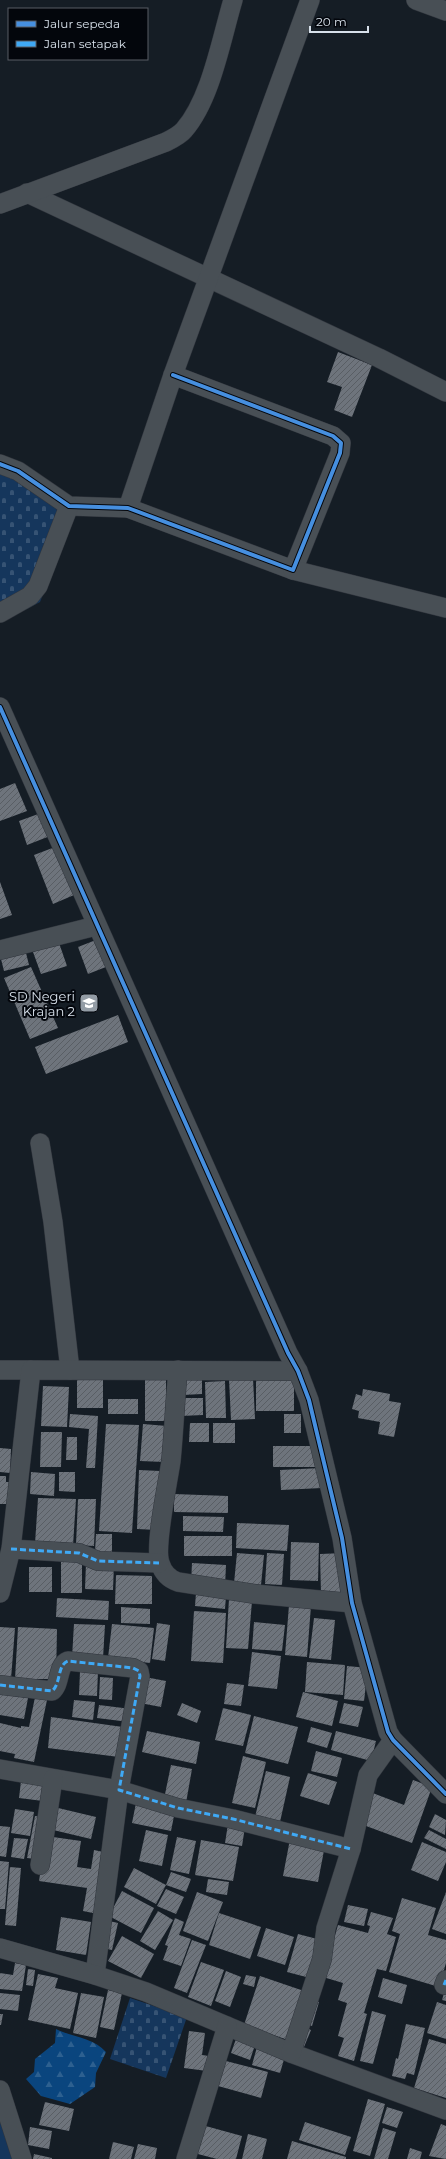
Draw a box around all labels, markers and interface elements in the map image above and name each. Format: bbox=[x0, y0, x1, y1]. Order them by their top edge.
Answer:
legend bbox=[8, 8, 148, 60]
scale bar bbox=[310, 8, 368, 34]
text: 20 m bbox=[316, 14, 347, 29]
text: Jalur sepeda bbox=[43, 16, 120, 31]
text: Jalan setapak bbox=[43, 36, 127, 51]
place label: SD Negeri Krajan 2 bbox=[9, 988, 75, 1019]
school or university icon: SD Negeri Krajan 2 bbox=[78, 992, 100, 1014]

